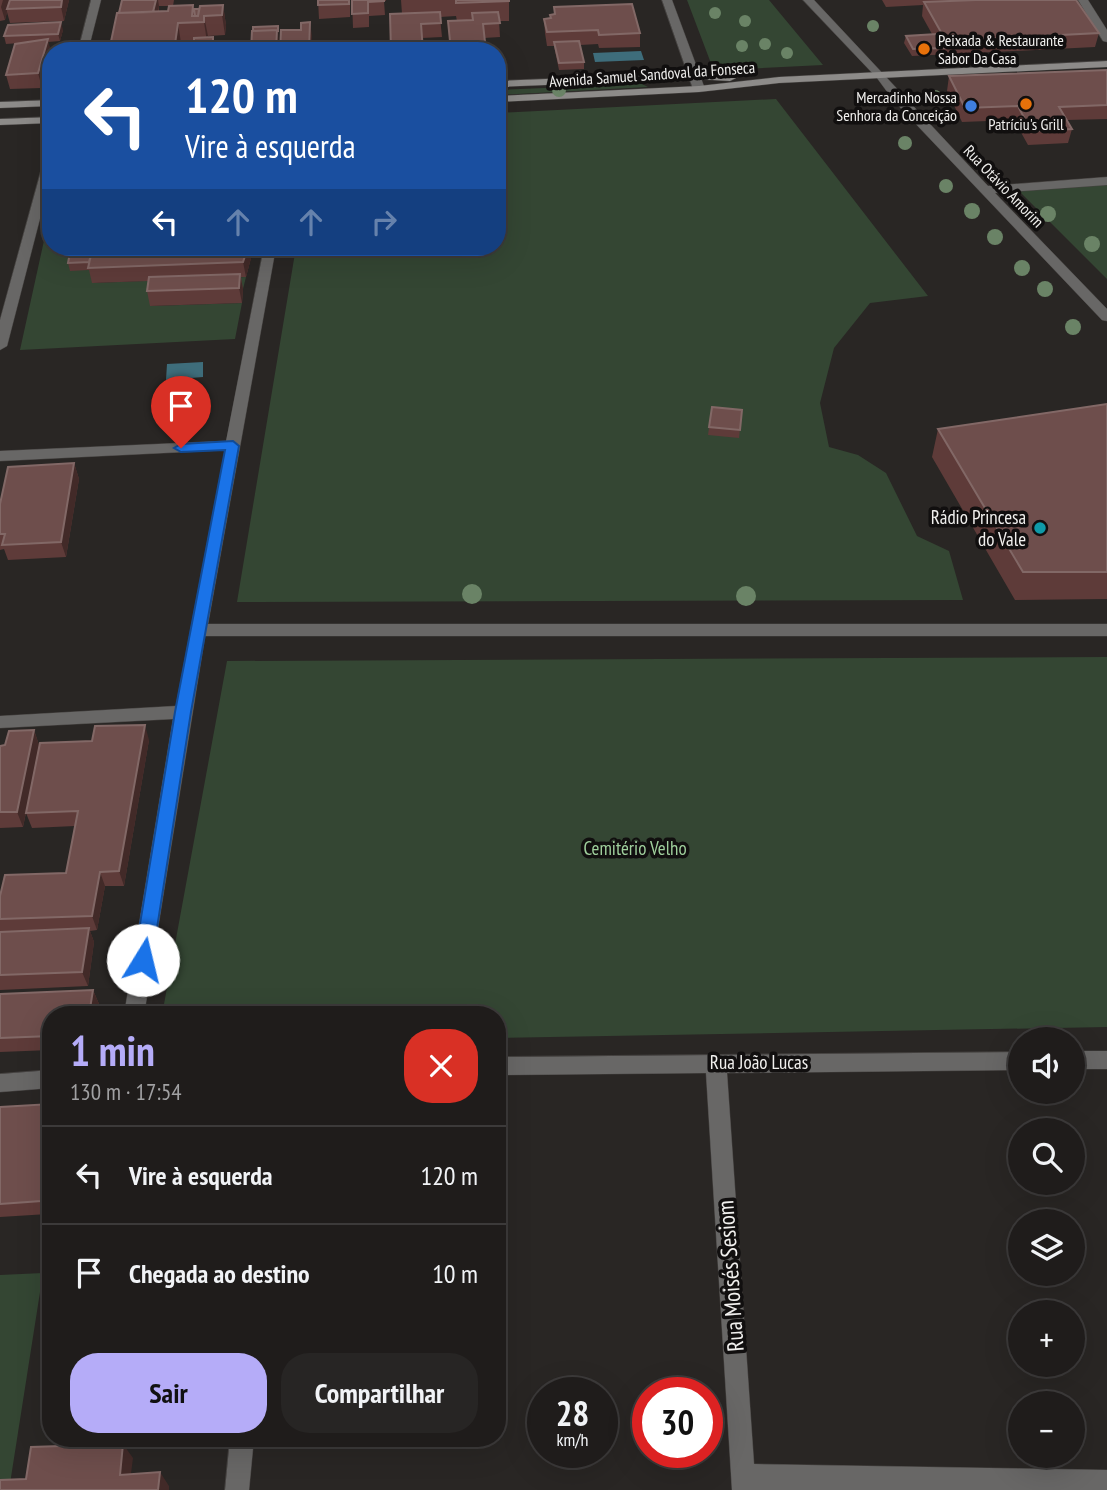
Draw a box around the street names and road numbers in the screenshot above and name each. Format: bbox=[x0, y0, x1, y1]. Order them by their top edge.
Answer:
street label: Avenida Samuel Sandoval da Fonseca bbox=[548, 57, 756, 91]
street label: Rua Otávio Amorim bbox=[960, 141, 1048, 231]
street label: Rua João Lucas bbox=[710, 1050, 808, 1074]
street label: Rua Moisés Sesiom bbox=[710, 1199, 750, 1353]

